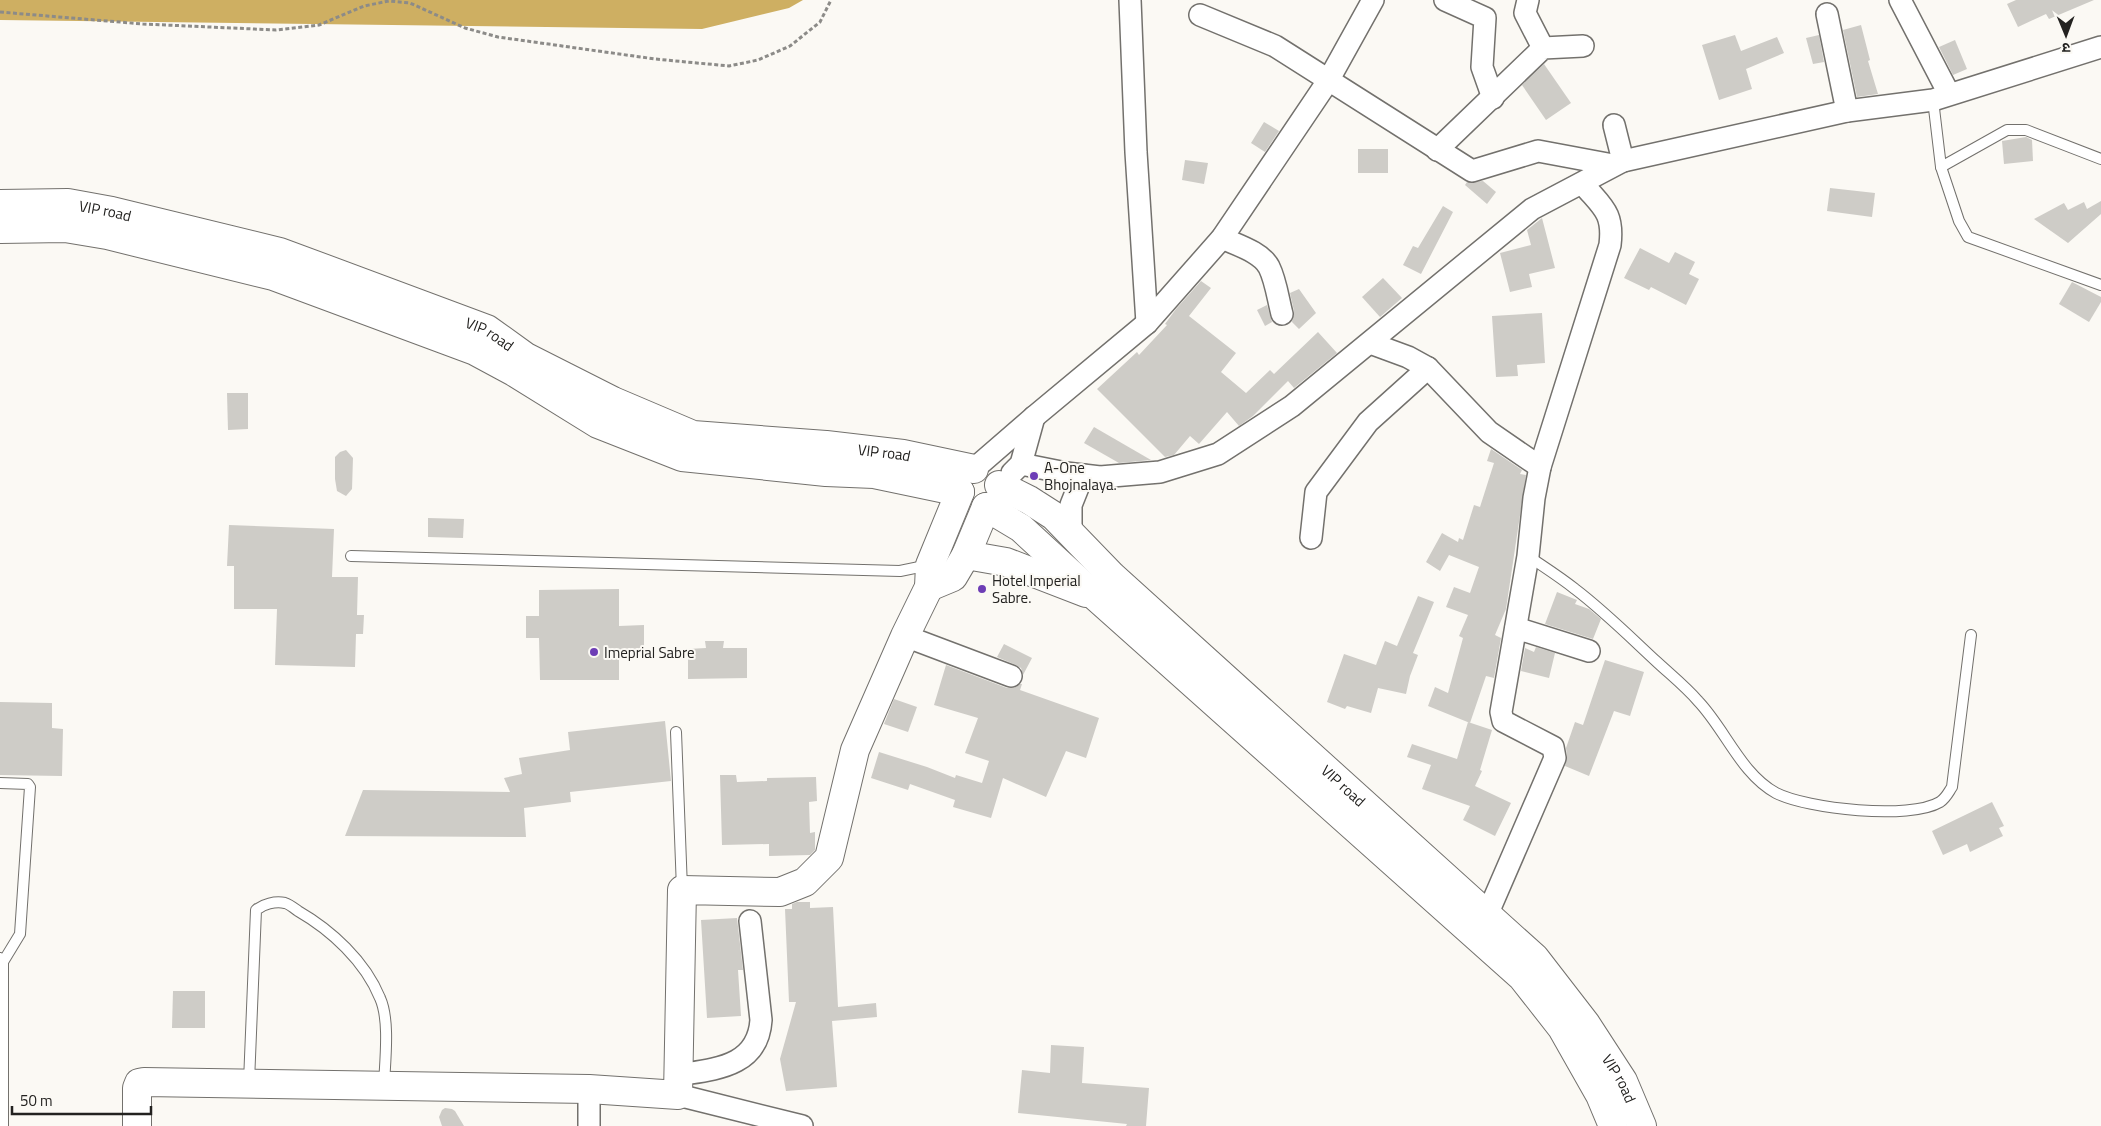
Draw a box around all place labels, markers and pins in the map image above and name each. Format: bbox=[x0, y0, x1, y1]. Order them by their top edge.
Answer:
place label: A-One Bhojnalaya. bbox=[1044, 456, 1117, 496]
marker: A-One Bhojnalaya. bbox=[1028, 470, 1040, 482]
place label: Hotel Imperial Sabre. bbox=[992, 569, 1081, 609]
marker: Hotel Imperial Sabre. bbox=[976, 583, 988, 595]
place label: Imeprial Sabre bbox=[604, 641, 695, 664]
marker: Imeprial Sabre bbox=[588, 646, 600, 658]

